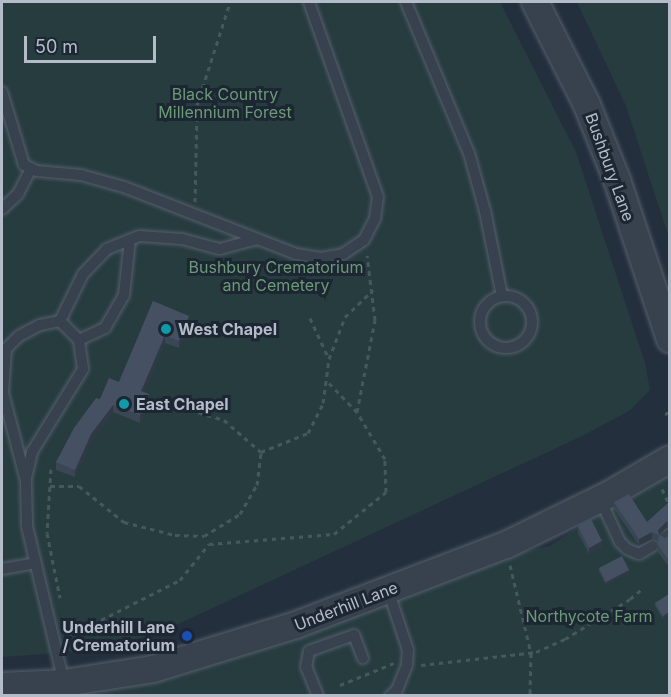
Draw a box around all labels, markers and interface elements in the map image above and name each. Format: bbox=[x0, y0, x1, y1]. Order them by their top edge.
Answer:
scale bar bbox=[27, 24, 159, 62]
text: 50 m bbox=[35, 36, 78, 57]
park label: Black Country Millennium Forest bbox=[158, 84, 292, 122]
street label: Bushbury Lane bbox=[582, 110, 638, 224]
park label: Bushbury Crematorium and Cemetery bbox=[189, 257, 363, 295]
place label: West Chapel bbox=[178, 319, 277, 339]
marker: West Chapel bbox=[159, 322, 173, 336]
place label: East Chapel bbox=[136, 394, 229, 414]
marker: East Chapel bbox=[117, 397, 131, 411]
street label: Underhill Lane bbox=[292, 577, 400, 635]
park label: Northycote Farm bbox=[525, 606, 653, 626]
place label: Underhill Lane / Crematorium bbox=[62, 617, 175, 655]
marker: Underhill Lane / Crematorium bbox=[180, 629, 194, 643]

